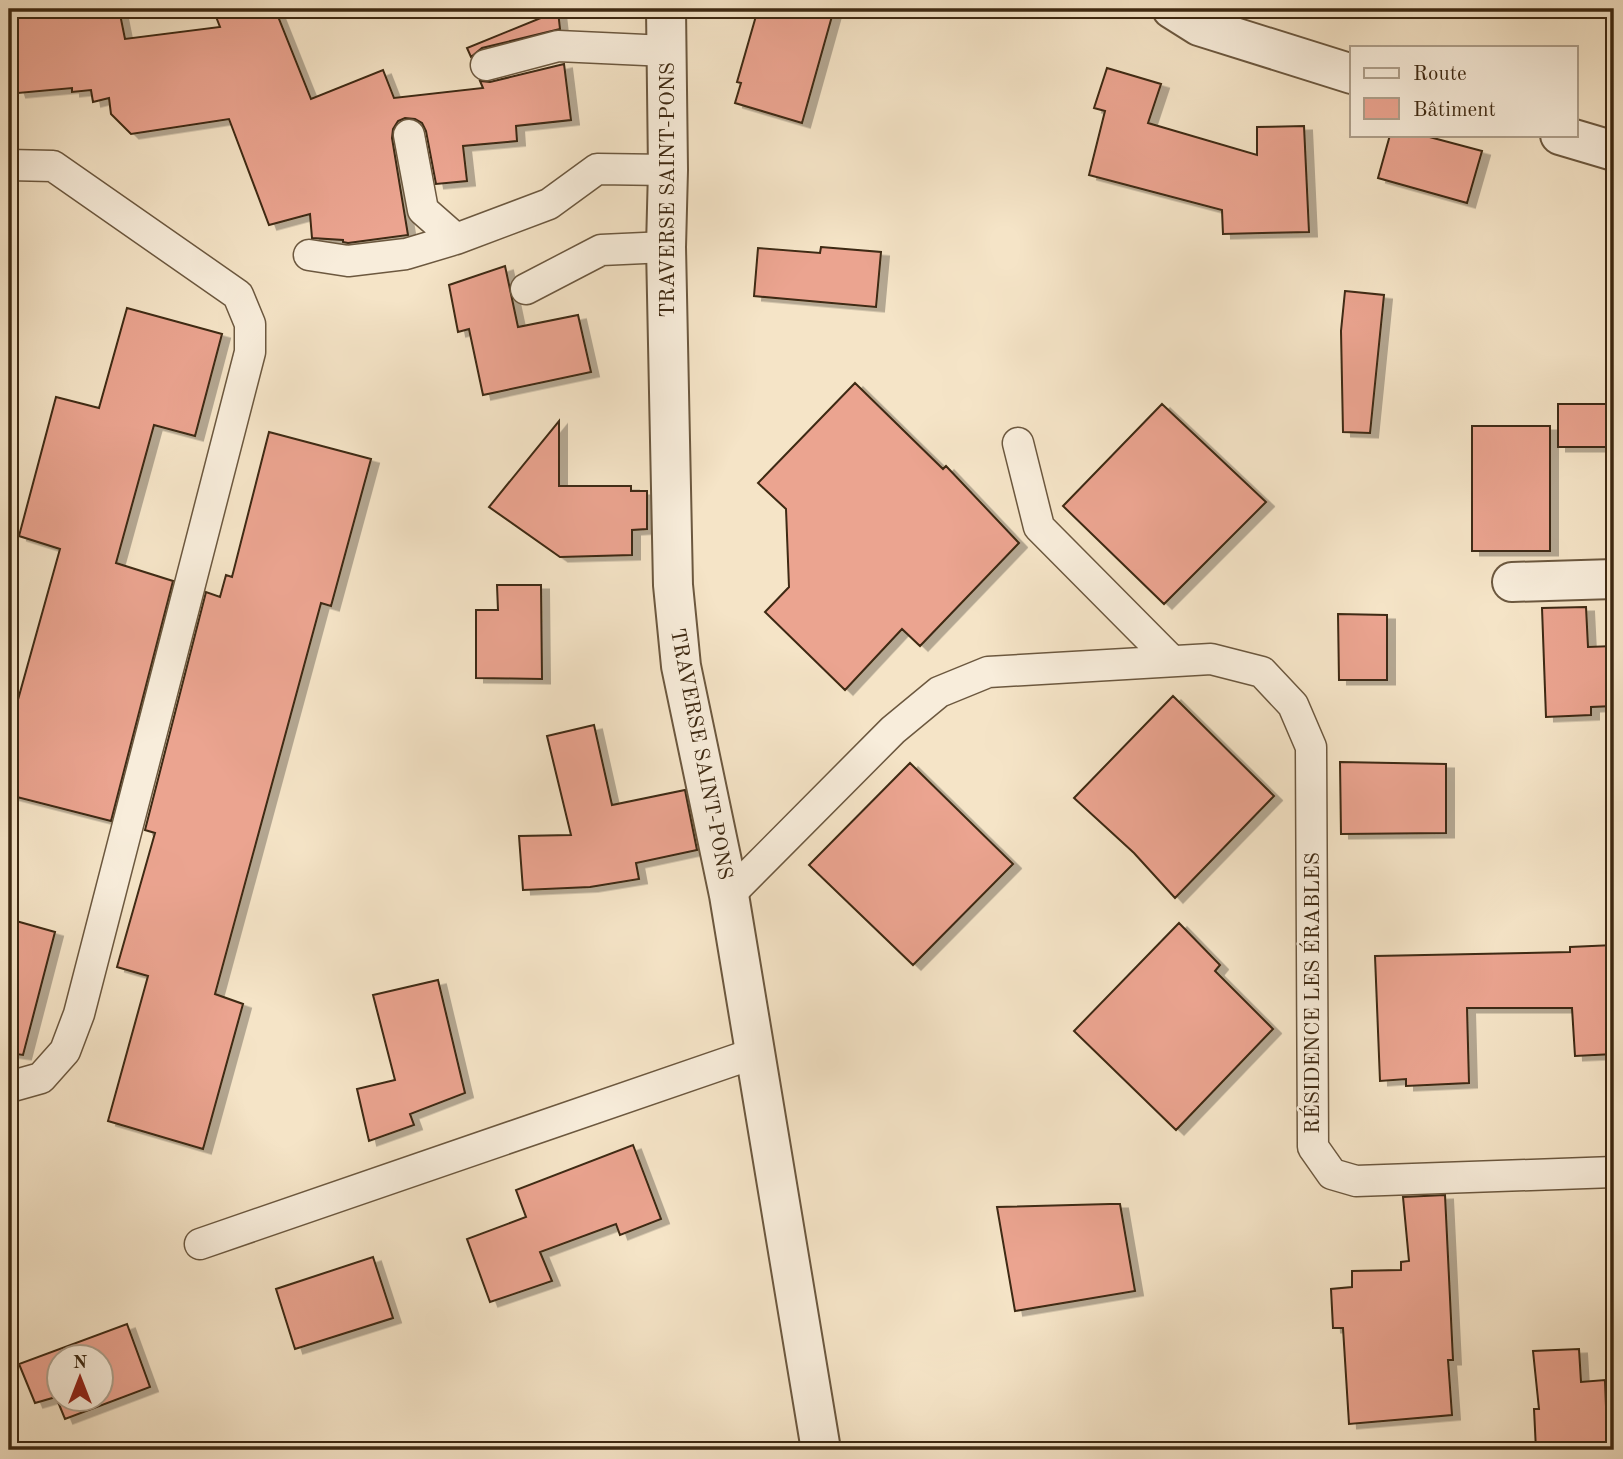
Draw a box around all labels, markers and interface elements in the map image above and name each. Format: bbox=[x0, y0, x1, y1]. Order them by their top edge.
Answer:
legend bbox=[1350, 46, 1578, 136]
street label: TRAVERSE SAINT-PONS bbox=[658, 62, 679, 318]
text: Route bbox=[1413, 64, 1467, 85]
text: Bâtiment bbox=[1413, 100, 1496, 121]
street label: TRAVERSE SAINT-PONS bbox=[666, 627, 735, 882]
street label: RÉSIDENCE LES ÉRABLES bbox=[1299, 852, 1324, 1134]
north arrow bbox=[46, 1344, 116, 1414]
text: N bbox=[73, 1354, 88, 1373]

